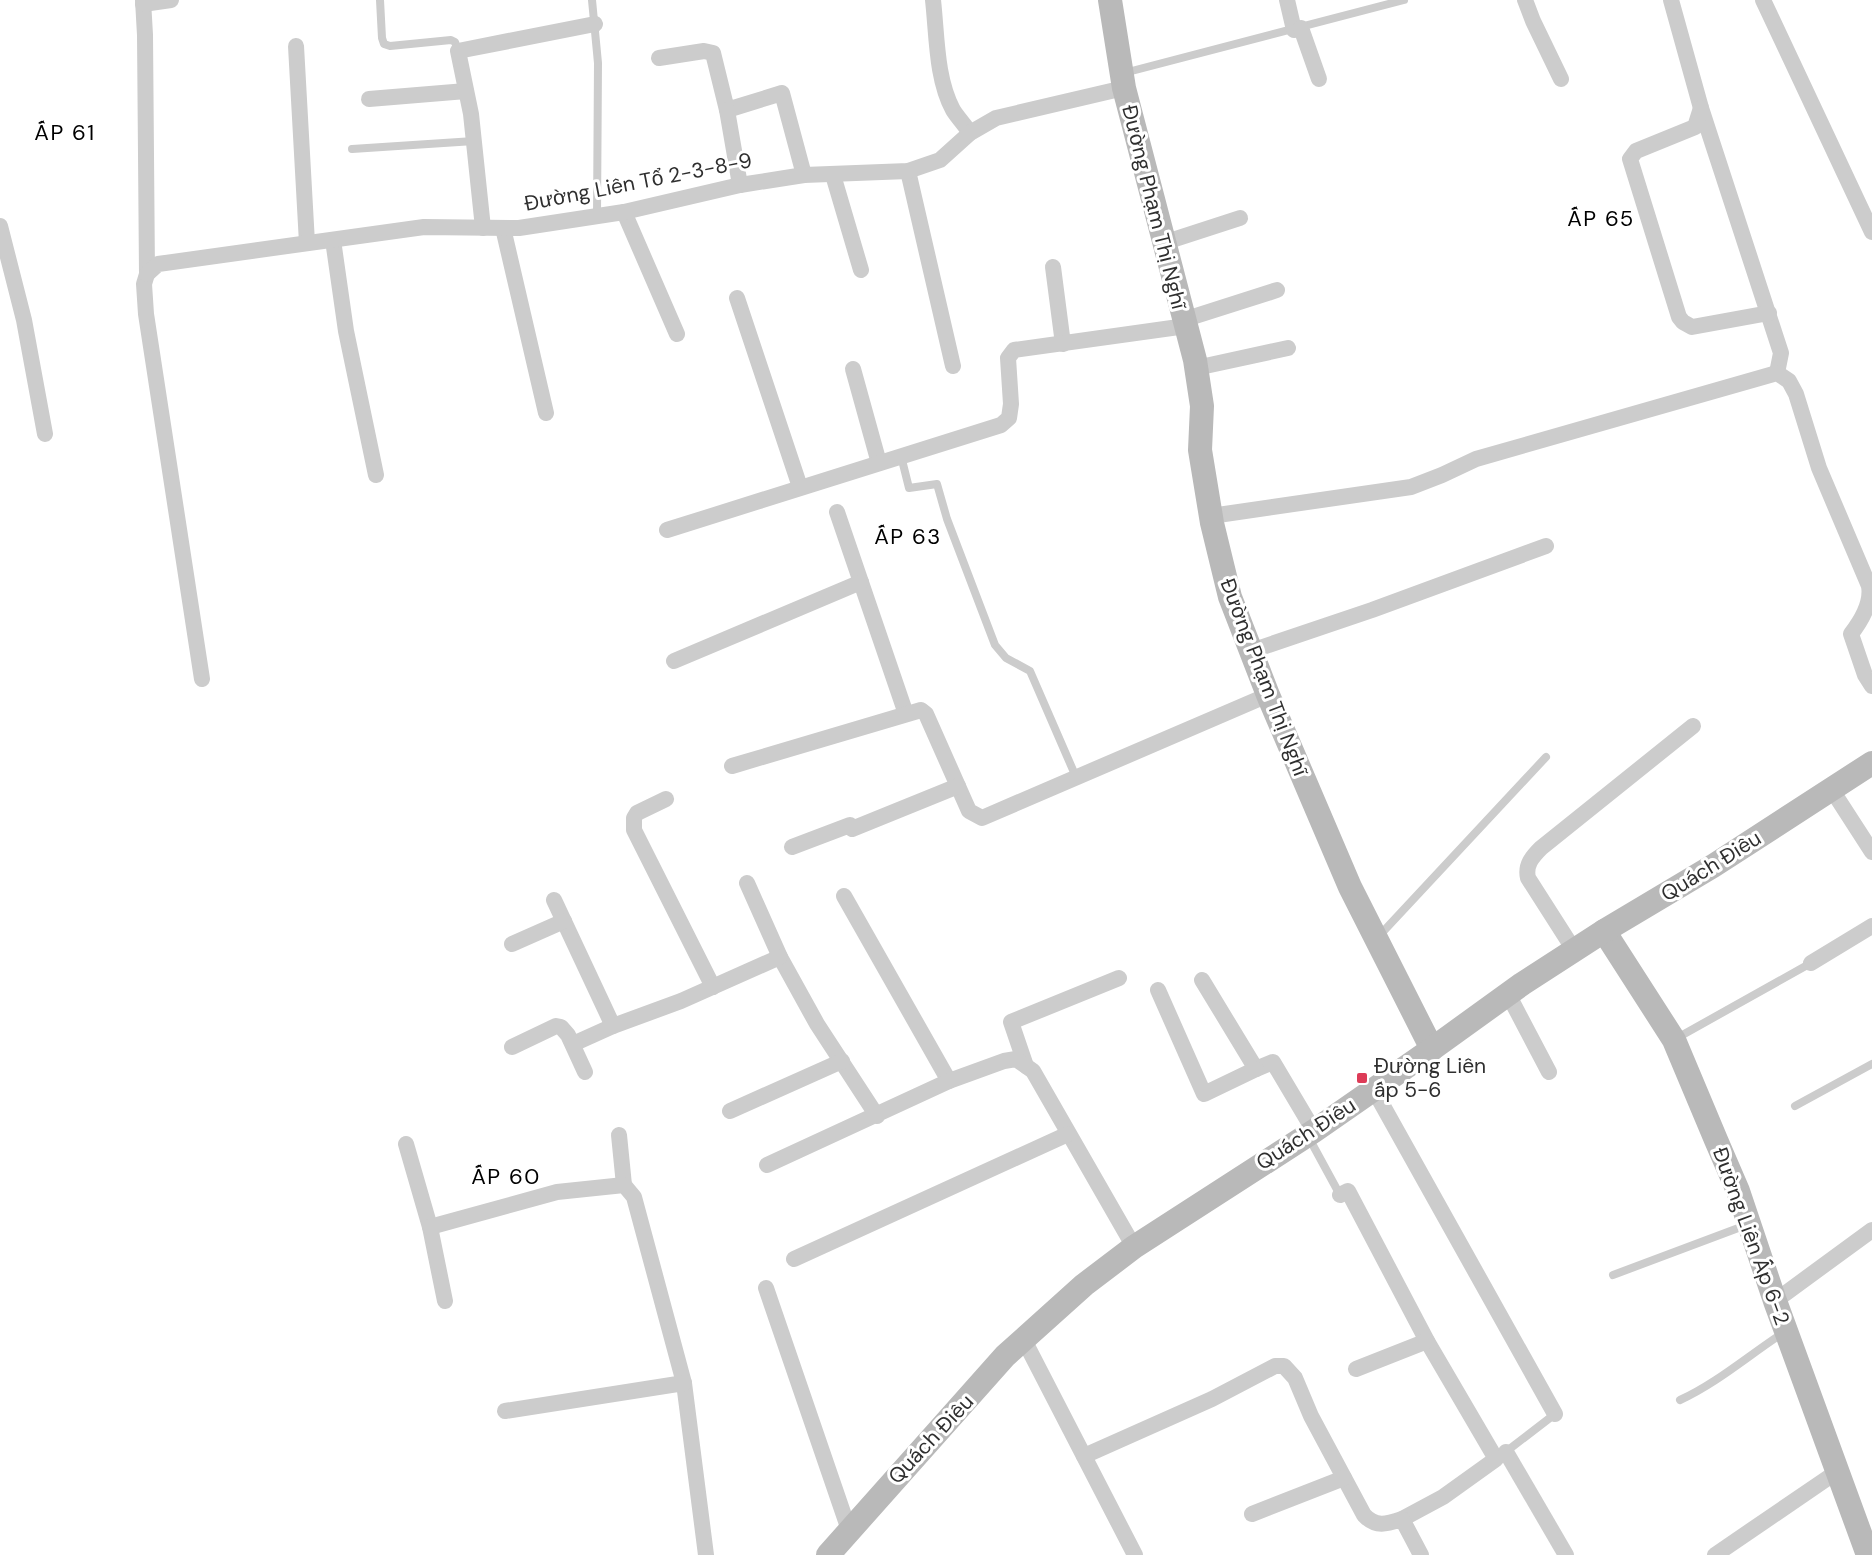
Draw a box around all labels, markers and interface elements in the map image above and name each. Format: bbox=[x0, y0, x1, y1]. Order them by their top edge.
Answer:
street label: Đường Phạm Thị Nghĩ bbox=[1115, 102, 1193, 313]
district label: ẤP 61 bbox=[34, 118, 96, 147]
street label: Đường Liên Tổ 2-3-8-9 bbox=[522, 146, 754, 218]
district label: ẤP 65 bbox=[1567, 204, 1635, 233]
district label: ẤP 63 bbox=[874, 522, 942, 551]
street label: Đường Phạm Thị Nghĩ bbox=[1213, 574, 1315, 781]
street label: Quách Điêu bbox=[1656, 824, 1766, 908]
place label: Đường Liên ấp 5-6 bbox=[1374, 1052, 1486, 1104]
marker: Đường Liên ấp 5-6 bbox=[1355, 1071, 1369, 1085]
street label: Quách Điêu bbox=[1251, 1091, 1361, 1177]
street label: Đường Liên Ấp 6-2 bbox=[1706, 1143, 1796, 1329]
district label: ẤP 60 bbox=[471, 1162, 541, 1191]
street label: Quách Điêu bbox=[882, 1388, 980, 1490]

